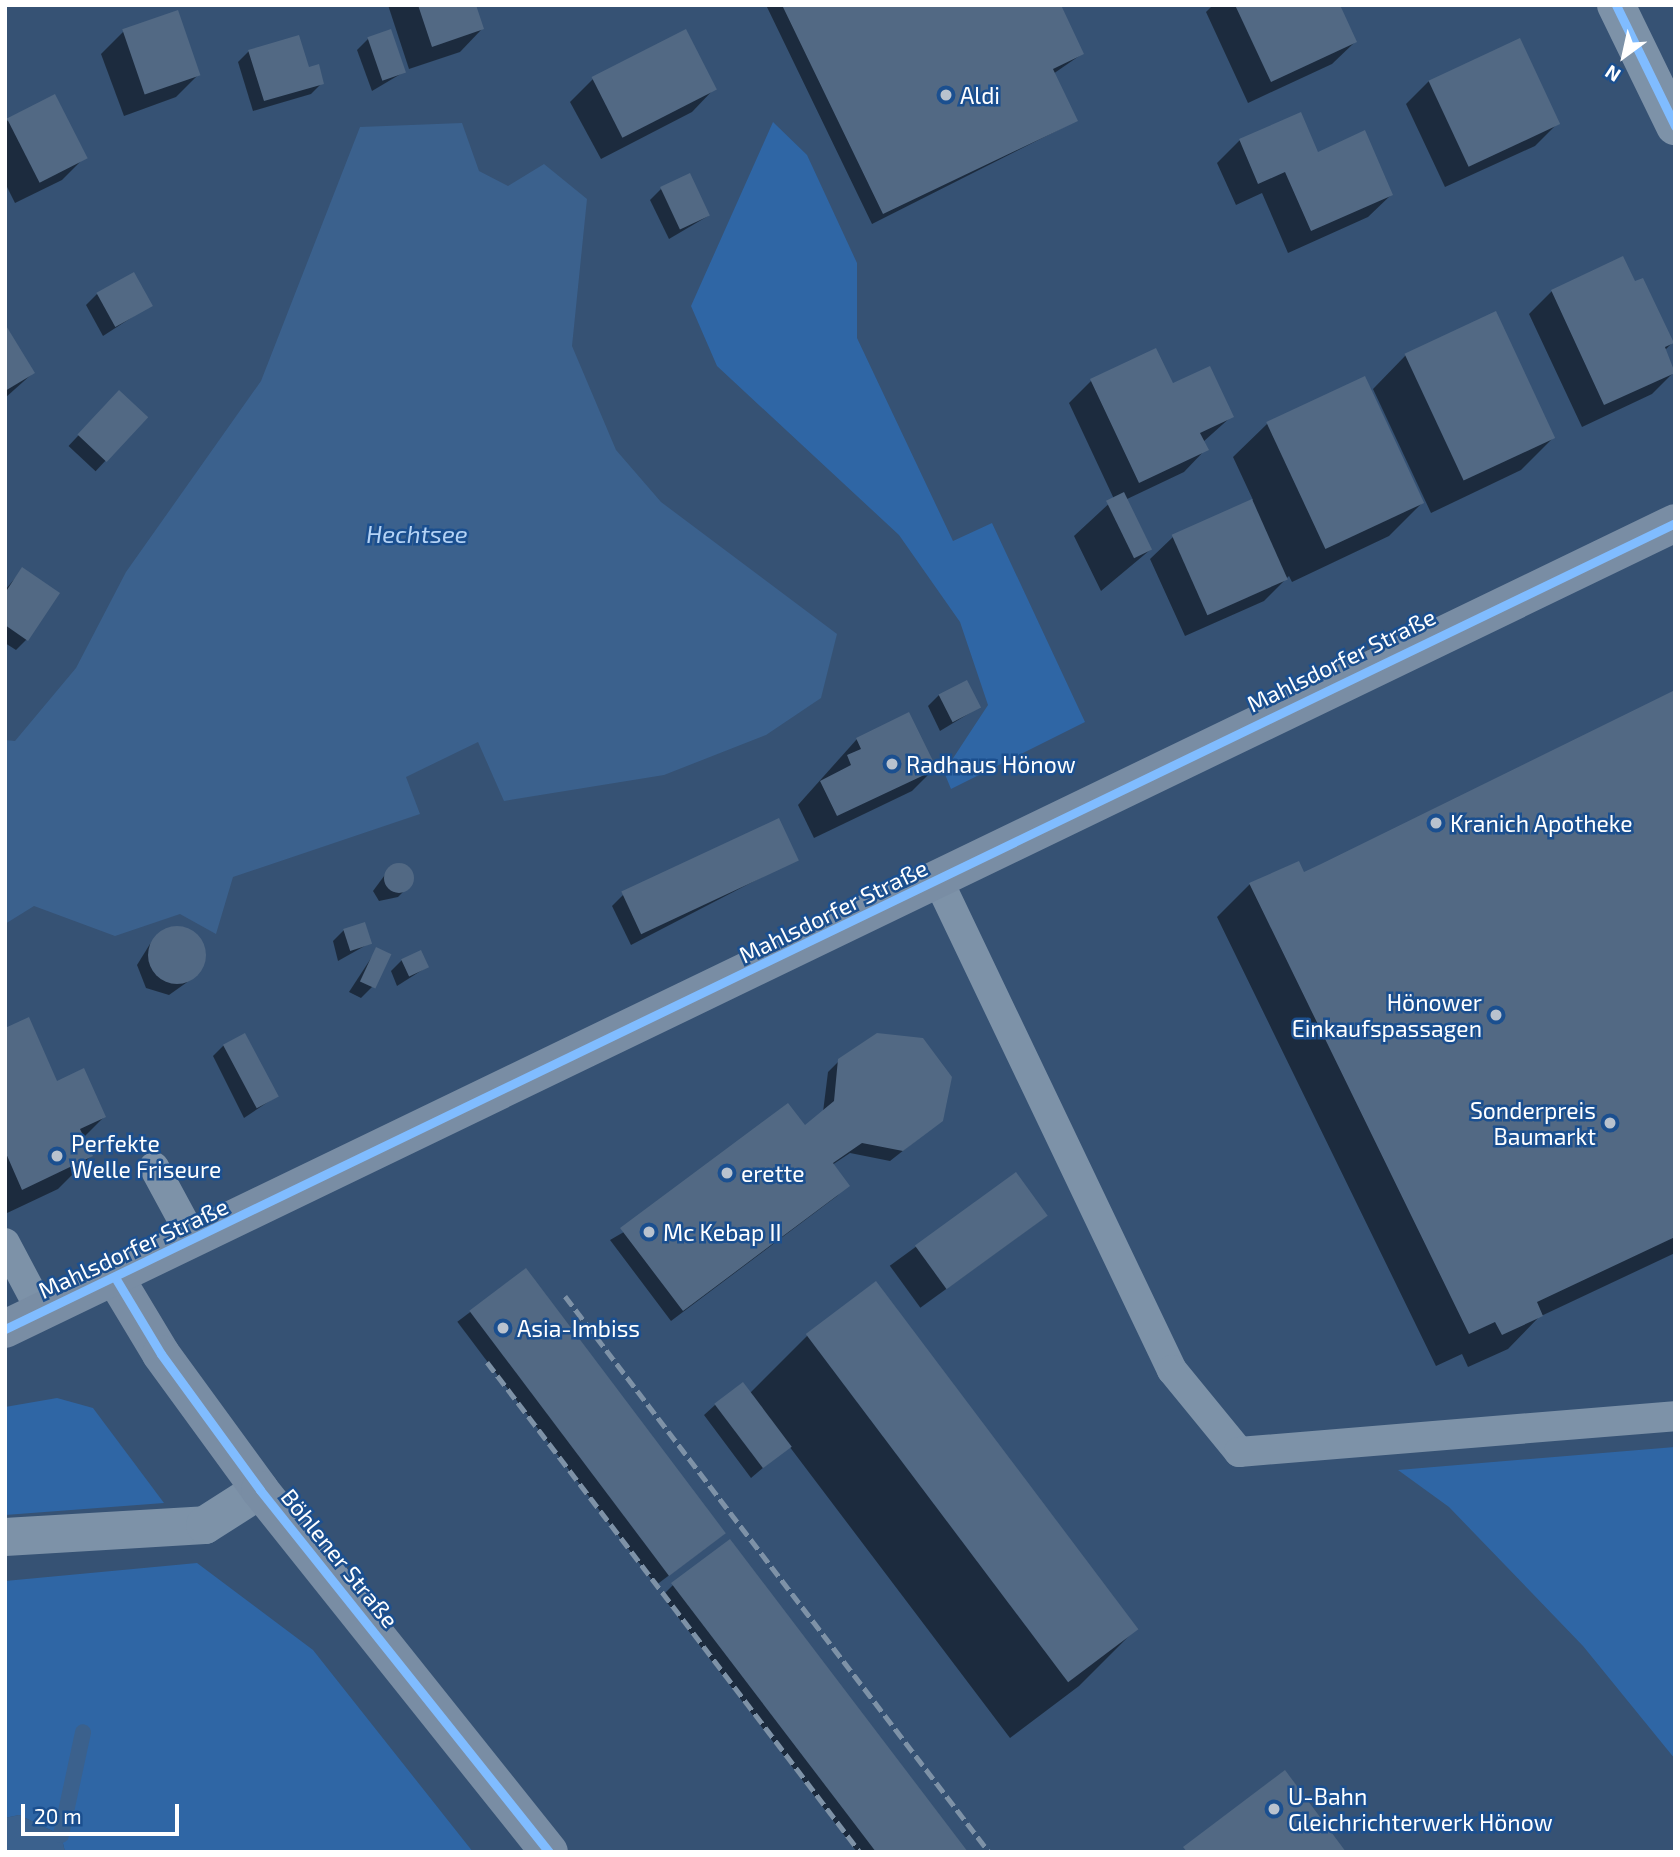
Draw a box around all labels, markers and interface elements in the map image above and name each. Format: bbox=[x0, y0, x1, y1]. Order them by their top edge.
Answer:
north arrow bbox=[1589, 21, 1659, 91]
text: N bbox=[1600, 61, 1624, 87]
place label: Aldi bbox=[960, 81, 1000, 109]
marker: Aldi bbox=[938, 87, 954, 103]
water label: Hechtsee bbox=[366, 520, 468, 548]
street label: Mahlsdorfer Straße bbox=[1242, 602, 1440, 718]
place label: Radhaus Hönow bbox=[906, 750, 1076, 778]
marker: Radhaus Hönow bbox=[884, 756, 900, 772]
place label: Kranich Apotheke bbox=[1450, 809, 1633, 837]
marker: Kranich Apotheke bbox=[1428, 815, 1444, 831]
street label: Mahlsdorfer Straße bbox=[734, 853, 932, 969]
place label: Hönower Einkaufspassagen bbox=[1292, 988, 1482, 1042]
marker: Hönower Einkaufspassagen bbox=[1488, 1007, 1504, 1023]
place label: Sonderpreis Baumarkt bbox=[1470, 1096, 1596, 1150]
marker: Sonderpreis Baumarkt bbox=[1602, 1115, 1618, 1131]
place label: Perfekte Welle Friseure bbox=[71, 1129, 221, 1183]
marker: Perfekte Welle Friseure bbox=[49, 1148, 65, 1164]
place label: erette bbox=[741, 1159, 805, 1187]
marker: erette bbox=[719, 1165, 735, 1181]
street label: Mahlsdorfer Straße bbox=[34, 1192, 232, 1304]
place label: Mc Kebap II bbox=[663, 1218, 781, 1246]
marker: Mc Kebap II bbox=[641, 1224, 657, 1240]
place label: Asia-Imbiss bbox=[517, 1314, 640, 1342]
marker: Asia-Imbiss bbox=[495, 1320, 511, 1336]
street label: Böhlener Straße bbox=[275, 1483, 405, 1633]
place label: U-Bahn Gleichrichterwerk Hönow bbox=[1288, 1782, 1553, 1836]
scale bar bbox=[24, 1790, 182, 1834]
marker: U-Bahn Gleichrichterwerk Hönow bbox=[1266, 1801, 1282, 1817]
text: 20 m bbox=[34, 1803, 82, 1828]

